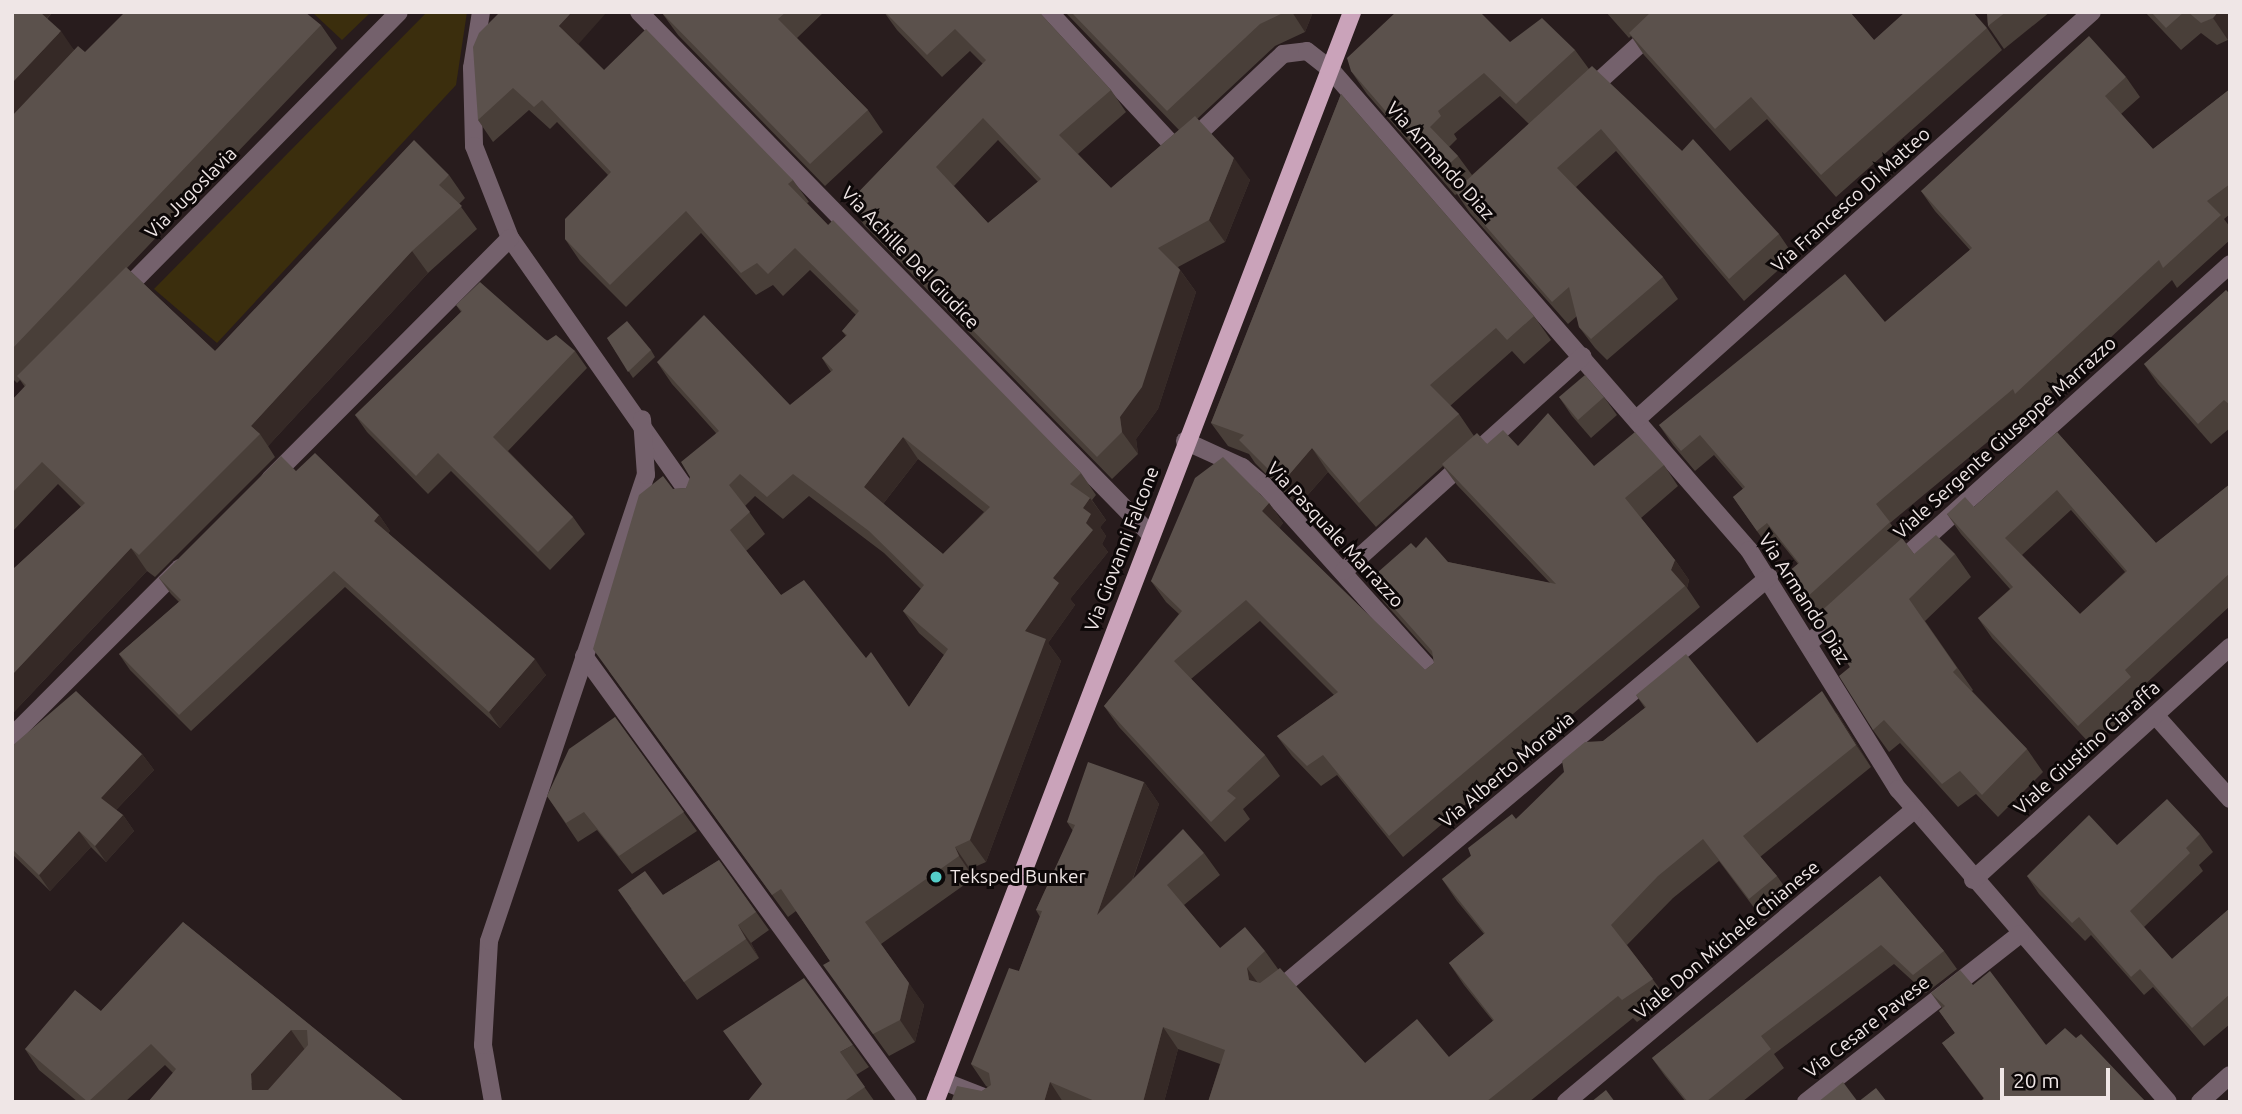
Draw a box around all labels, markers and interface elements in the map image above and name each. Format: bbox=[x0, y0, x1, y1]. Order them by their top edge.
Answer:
street label: Via Armando Diaz bbox=[1381, 97, 1499, 225]
street label: Via Francesco Di Matteo bbox=[1767, 123, 1935, 277]
street label: Via Jugoslavia bbox=[140, 142, 242, 244]
street label: Via Achille Del Giudice bbox=[836, 182, 984, 334]
street label: Viale Sergente Giuseppe Marrazzo bbox=[1889, 332, 2121, 544]
street label: Via Pasquale Marrazzo bbox=[1262, 457, 1408, 613]
street label: Via Giovanni Falcone bbox=[1080, 463, 1164, 635]
street label: Via Armando Diaz bbox=[1753, 529, 1855, 669]
street label: Viale Giustino Ciaraffa bbox=[2009, 676, 2165, 820]
street label: Via Alberto Moravia bbox=[1435, 707, 1579, 833]
street label: Viale Don Michele Chianese bbox=[1630, 856, 1824, 1024]
place label: Teksped Bunker bbox=[950, 866, 1086, 888]
marker: Teksped Bunker bbox=[928, 869, 944, 885]
street label: Via Cesare Pavese bbox=[1800, 971, 1934, 1083]
scale bar bbox=[2004, 1054, 2114, 1098]
text: 20 m bbox=[2013, 1068, 2060, 1092]

